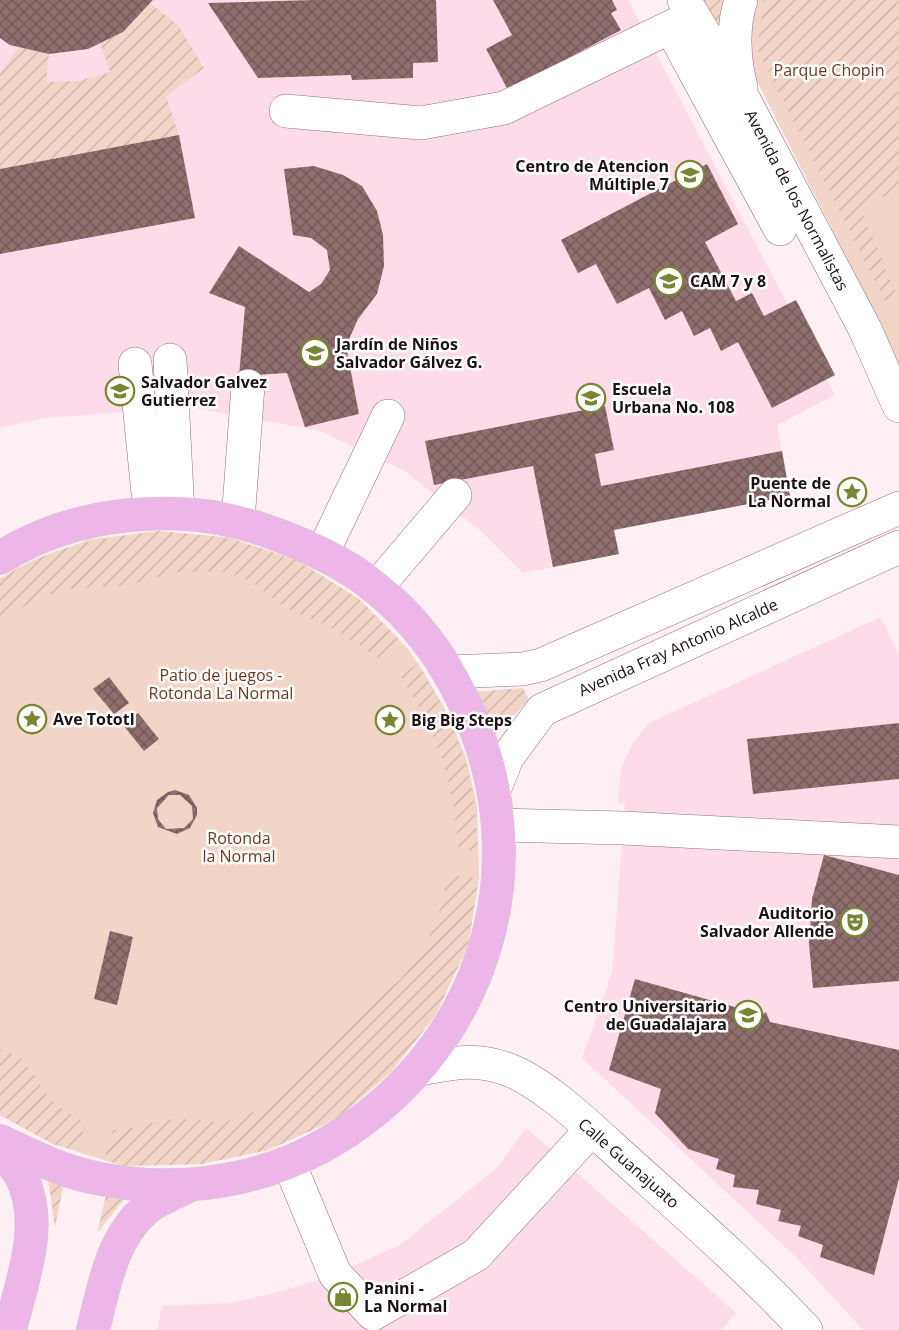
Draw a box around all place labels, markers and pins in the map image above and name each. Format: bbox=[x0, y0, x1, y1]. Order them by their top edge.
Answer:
place label: Centro de Atencion Múltiple 7 bbox=[515, 155, 669, 195]
school or university icon: Centro de Atencion Múltiple 7 bbox=[674, 159, 706, 191]
school or university icon: CAM 7 y 8 bbox=[653, 265, 685, 297]
place label: CAM 7 y 8 bbox=[690, 270, 766, 292]
place label: Jardín de Niños Salvador Gálvez G. bbox=[334, 333, 482, 373]
school or university icon: Jardín de Niños Salvador Gálvez G. bbox=[299, 337, 331, 369]
place label: Salvador Galvez Gutierrez bbox=[141, 371, 267, 411]
school or university icon: Salvador Galvez Gutierrez bbox=[104, 375, 136, 407]
place label: Escuela Urbana No. 108 bbox=[612, 378, 735, 418]
school or university icon: Escuela Urbana No. 108 bbox=[575, 382, 607, 414]
place label: Puente de La Normal bbox=[748, 472, 831, 512]
place icon: Puente de La Normal bbox=[836, 476, 868, 508]
place icon: Ave Tototl bbox=[16, 703, 48, 735]
place icon: Big Big Steps bbox=[374, 704, 406, 736]
place label: Ave Tototl bbox=[53, 708, 135, 730]
place label: Big Big Steps bbox=[411, 709, 512, 731]
place label: Auditorio Salvador Allende bbox=[700, 902, 834, 942]
theatre icon: Auditorio Salvador Allende bbox=[839, 906, 871, 938]
place label: Centro Universitario de Guadalajara bbox=[564, 995, 727, 1035]
school or university icon: Centro Universitario de Guadalajara bbox=[732, 999, 764, 1031]
place label: Panini - La Normal bbox=[364, 1277, 447, 1317]
shop icon: Panini - La Normal bbox=[327, 1281, 359, 1313]

